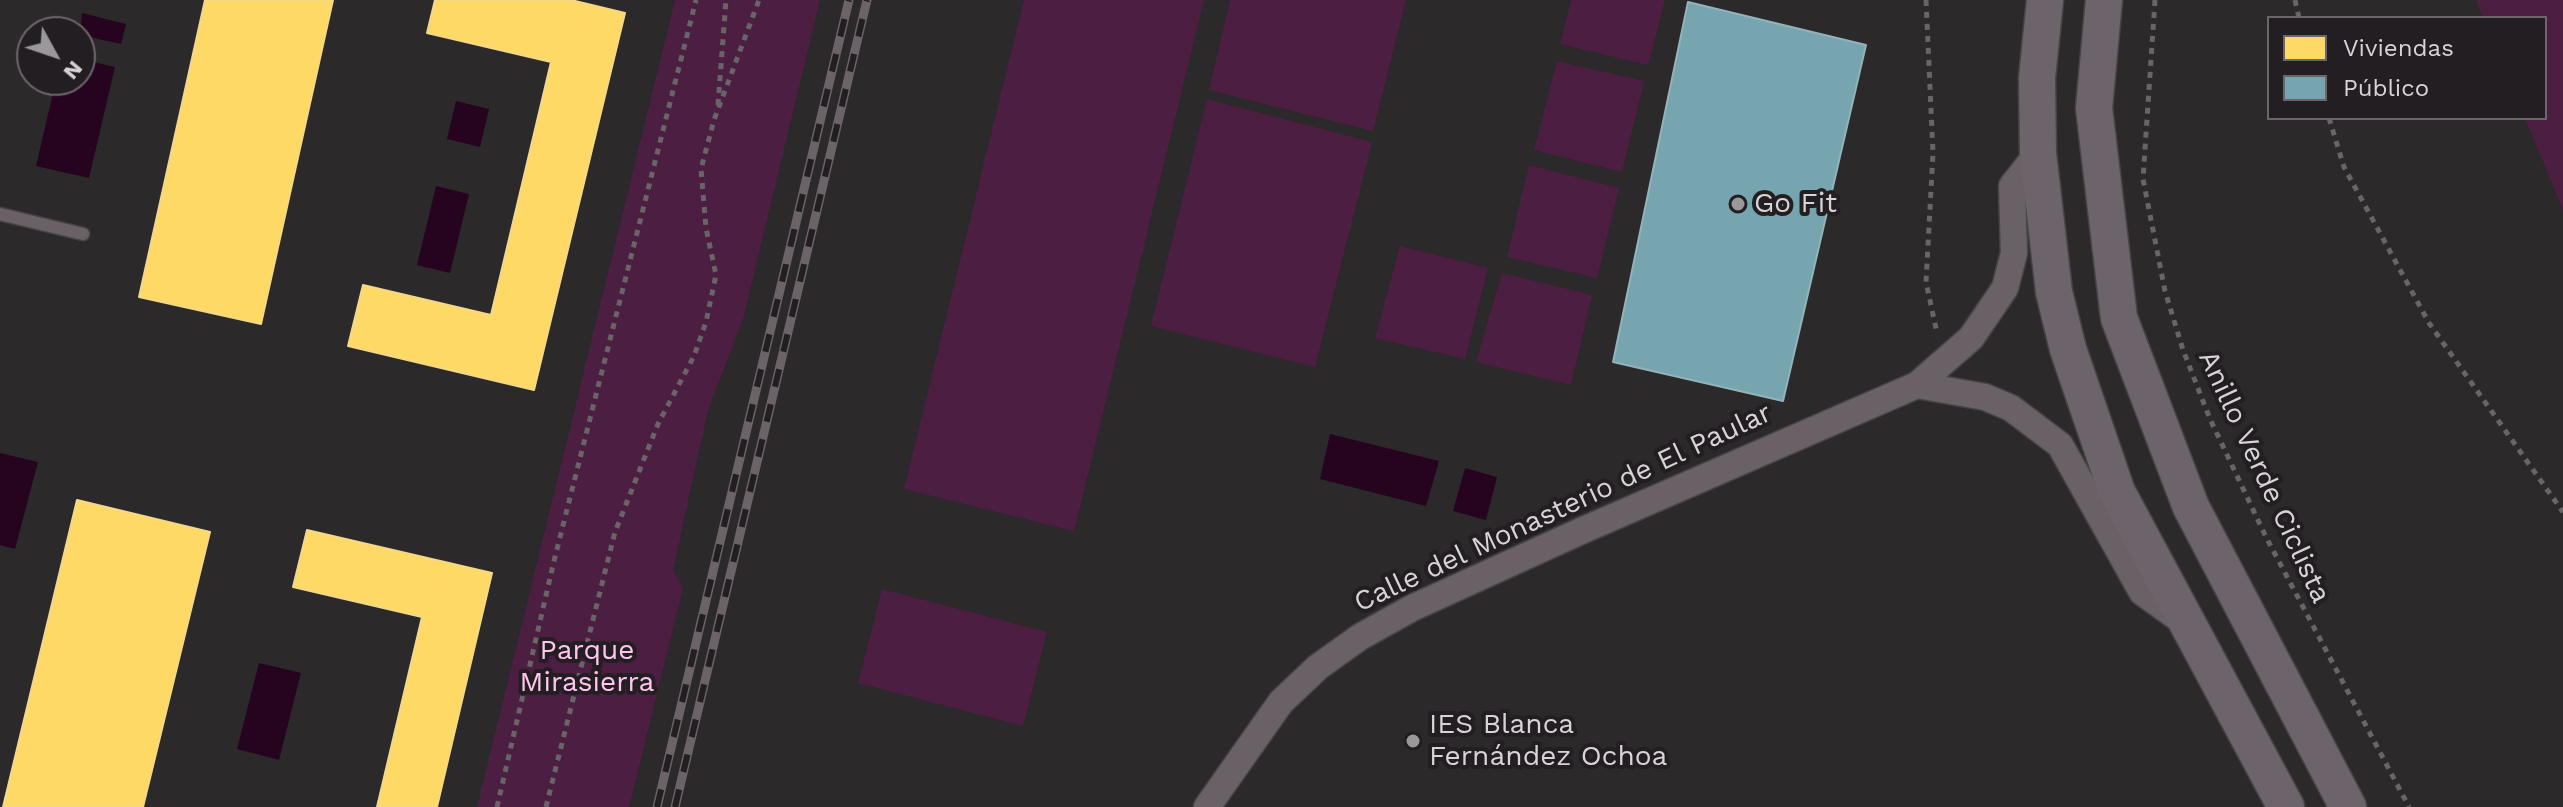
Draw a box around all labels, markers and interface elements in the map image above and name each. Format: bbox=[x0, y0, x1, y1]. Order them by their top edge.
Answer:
north arrow bbox=[16, 16, 96, 96]
legend bbox=[2267, 16, 2547, 120]
text: Viviendas bbox=[2343, 34, 2454, 62]
text: N bbox=[58, 56, 88, 85]
text: Público bbox=[2343, 74, 2429, 102]
place label: Go Fit bbox=[1754, 187, 1837, 221]
marker: Go Fit bbox=[1729, 195, 1747, 213]
street label: Anillo Verde Ciclista bbox=[2191, 345, 2337, 609]
street label: Calle del Monasterio de El Paular bbox=[1349, 396, 1777, 620]
park label: Parque Mirasierra bbox=[520, 634, 654, 700]
place label: IES Blanca Fernández Ochoa bbox=[1429, 708, 1667, 774]
marker: IES Blanca Fernández Ochoa bbox=[1404, 732, 1422, 750]

